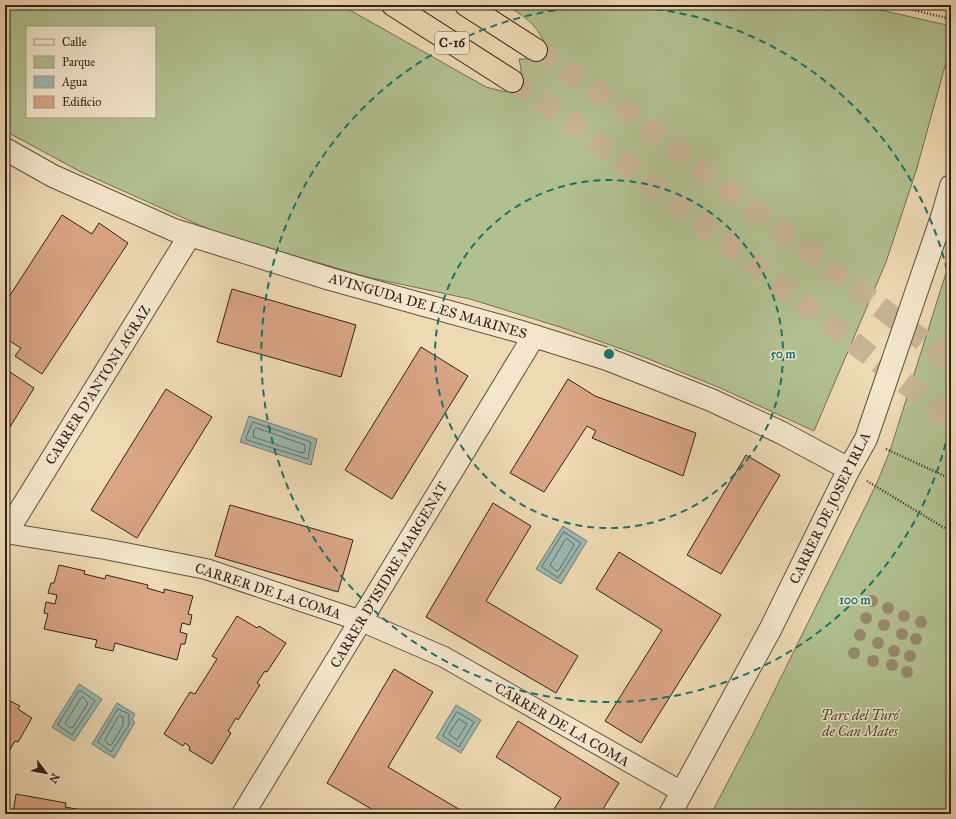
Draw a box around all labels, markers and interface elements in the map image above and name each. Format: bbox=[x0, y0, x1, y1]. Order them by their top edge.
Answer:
legend bbox=[26, 26, 156, 118]
road number: C-16 bbox=[435, 32, 469, 54]
text: Calle bbox=[62, 35, 87, 49]
text: Parque bbox=[62, 55, 95, 70]
text: Agua bbox=[61, 75, 88, 90]
text: Edificio bbox=[62, 95, 101, 109]
street label: AVINGUDA DE LES MARINES bbox=[326, 269, 529, 342]
street label: CARRER D'ANTONI AGRAZ bbox=[42, 302, 154, 468]
centre of rings bbox=[602, 347, 616, 361]
text: 50 m bbox=[770, 347, 797, 361]
street label: CARRER DE JOSEP IRLA bbox=[786, 429, 875, 587]
street label: CARRER D'ISIDRE MARGENAT bbox=[327, 479, 452, 671]
street label: CARRER DE LA COMA bbox=[193, 559, 344, 623]
text: 100 m bbox=[839, 593, 872, 607]
street label: CARRER DE LA COMA bbox=[492, 679, 633, 771]
park label: Parc del Turó de Can Mates bbox=[821, 707, 901, 740]
north arrow bbox=[26, 753, 66, 793]
text: N bbox=[46, 771, 62, 786]

